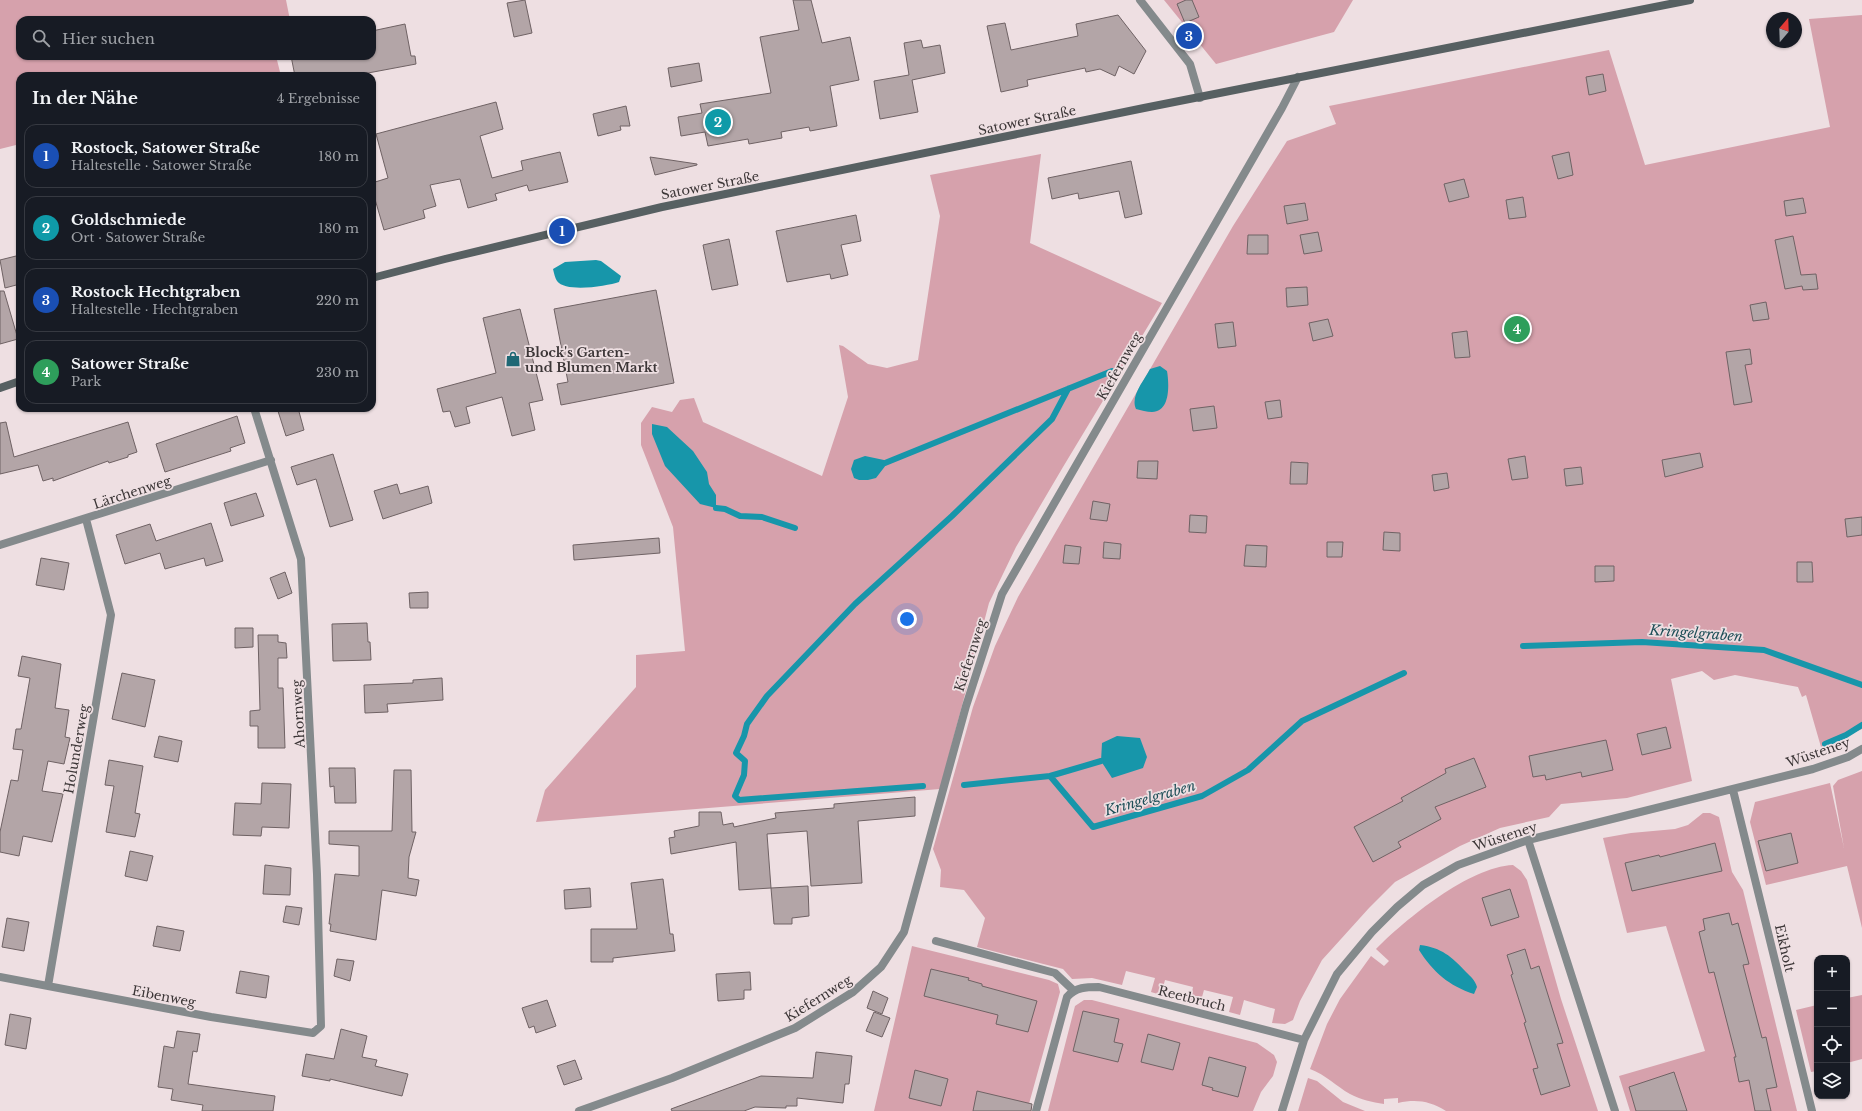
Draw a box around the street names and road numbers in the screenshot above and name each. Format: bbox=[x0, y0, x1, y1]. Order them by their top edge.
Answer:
street label: Satower Straße bbox=[977, 102, 1078, 139]
street label: Satower Straße bbox=[660, 168, 761, 203]
street label: Kiefernweg bbox=[1093, 329, 1146, 403]
street label: Lärchenweg bbox=[91, 472, 173, 513]
street label: Kiefernweg bbox=[951, 616, 990, 694]
street label: Ahornweg bbox=[288, 679, 309, 750]
street label: Holunderweg bbox=[60, 703, 93, 795]
street label: Wüsteney bbox=[1783, 733, 1853, 772]
street label: Wüsteney bbox=[1470, 818, 1540, 855]
street label: Eikholt bbox=[1771, 923, 1798, 974]
street label: Kiefernweg bbox=[782, 971, 855, 1026]
street label: Eibenweg bbox=[131, 982, 197, 1011]
street label: Reetbruch bbox=[1156, 982, 1228, 1015]

